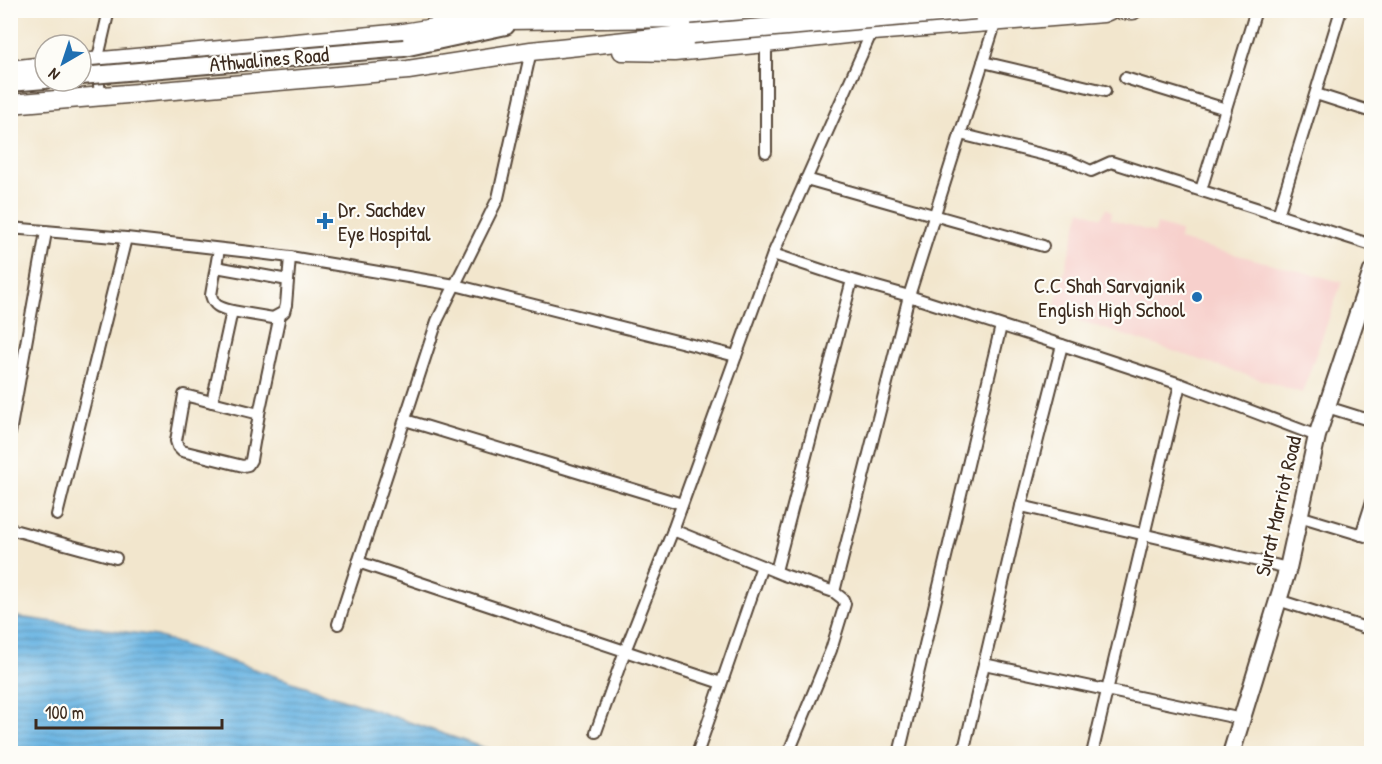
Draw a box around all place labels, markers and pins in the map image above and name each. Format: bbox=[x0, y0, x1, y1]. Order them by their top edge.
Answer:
place label: Dr. Sachdev Eye Hospital bbox=[338, 195, 431, 248]
marker: Dr. Sachdev Eye Hospital bbox=[316, 212, 334, 230]
place label: C.C Shah Sarvajanik English High School bbox=[1034, 271, 1185, 324]
marker: C.C Shah Sarvajanik English High School bbox=[1190, 290, 1204, 304]

